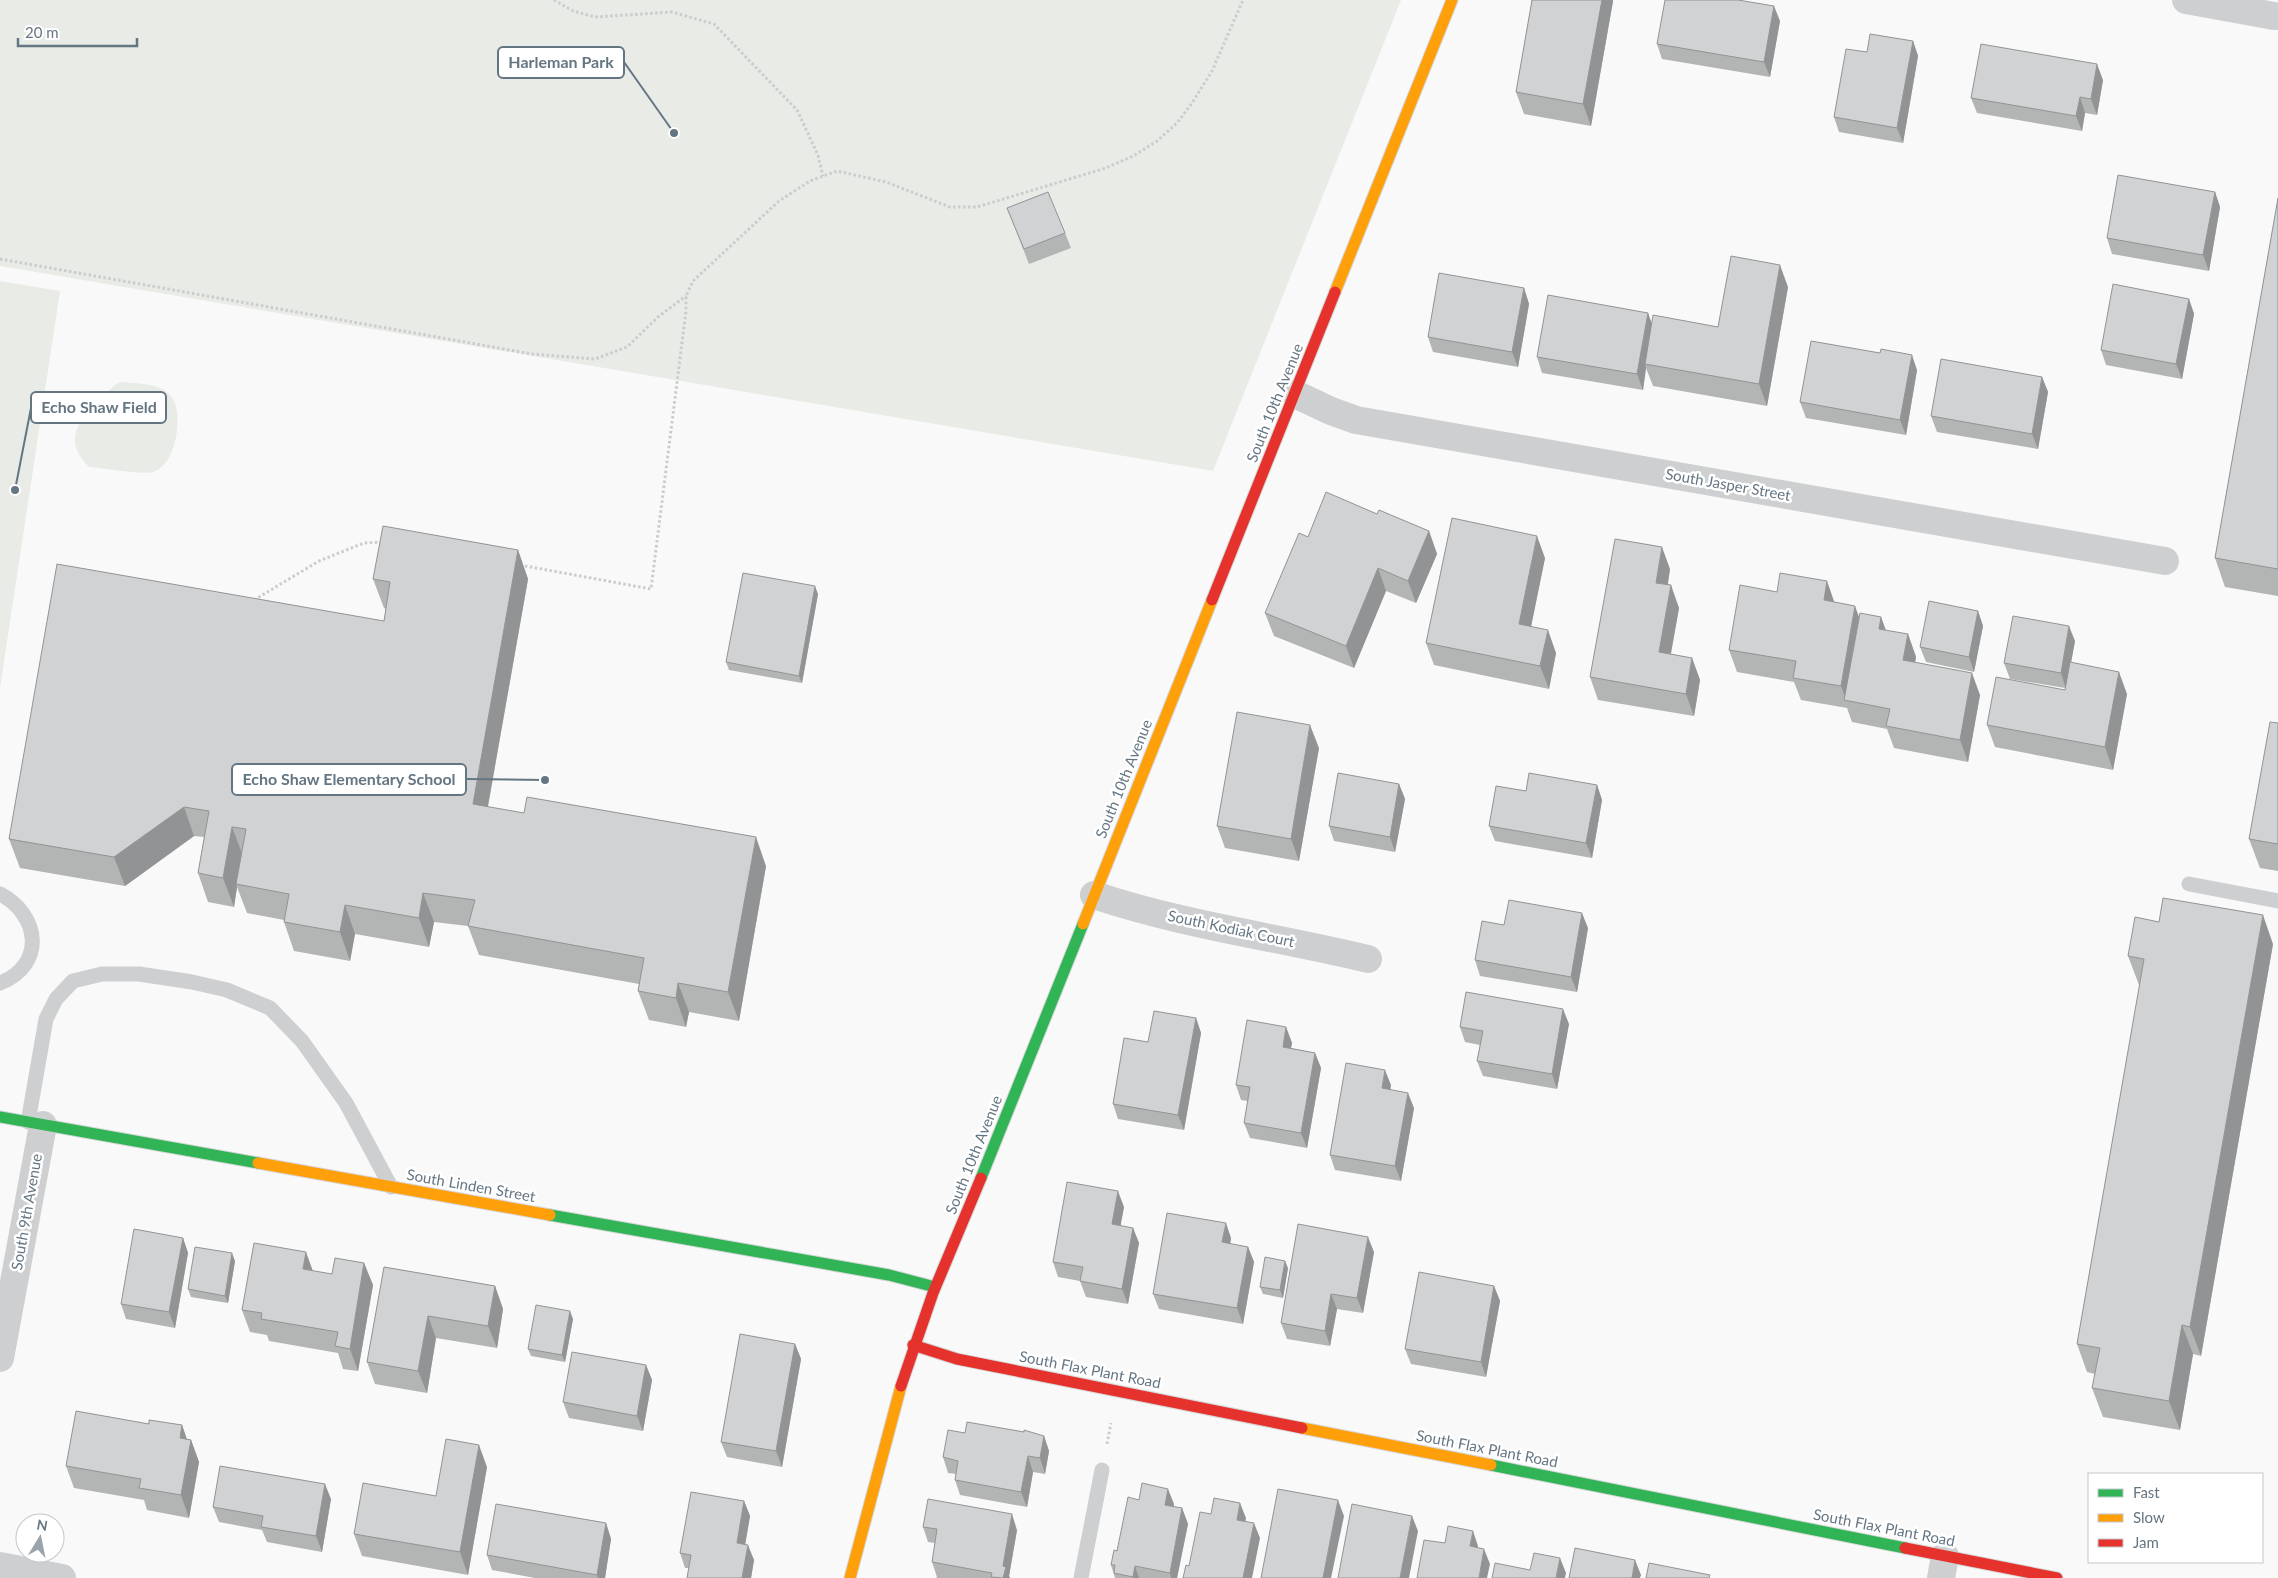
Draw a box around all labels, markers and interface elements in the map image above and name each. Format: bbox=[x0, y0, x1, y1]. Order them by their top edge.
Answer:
scale bar bbox=[18, 15, 136, 47]
text: 20 m bbox=[25, 23, 59, 41]
callout: Harleman Park bbox=[498, 47, 624, 78]
text: Harleman Park bbox=[508, 52, 614, 71]
street label: South 10th Avenue bbox=[1242, 340, 1306, 465]
callout: Echo Shaw Field bbox=[31, 392, 166, 423]
text: Echo Shaw Field bbox=[41, 397, 157, 416]
street label: South Jasper Street bbox=[1664, 464, 1793, 504]
street label: South 10th Avenue bbox=[1091, 716, 1155, 841]
callout: Echo Shaw Elementary School bbox=[232, 764, 466, 795]
text: Echo Shaw Elementary School bbox=[242, 769, 456, 788]
street label: South Kodiak Court bbox=[1166, 906, 1297, 950]
street label: South 10th Avenue bbox=[941, 1092, 1005, 1217]
street label: South 9th Avenue bbox=[7, 1152, 45, 1271]
street label: South Linden Street bbox=[405, 1165, 537, 1205]
street label: South Flax Plant Road bbox=[1018, 1346, 1163, 1392]
street label: South Flax Plant Road bbox=[1415, 1425, 1560, 1471]
legend bbox=[2088, 1473, 2263, 1563]
text: Fast bbox=[2133, 1483, 2160, 1501]
street label: South Flax Plant Road bbox=[1812, 1504, 1957, 1550]
text: Slow bbox=[2133, 1508, 2165, 1526]
north arrow bbox=[15, 1513, 65, 1563]
text: N bbox=[36, 1515, 49, 1534]
text: Jam bbox=[2133, 1533, 2159, 1551]

